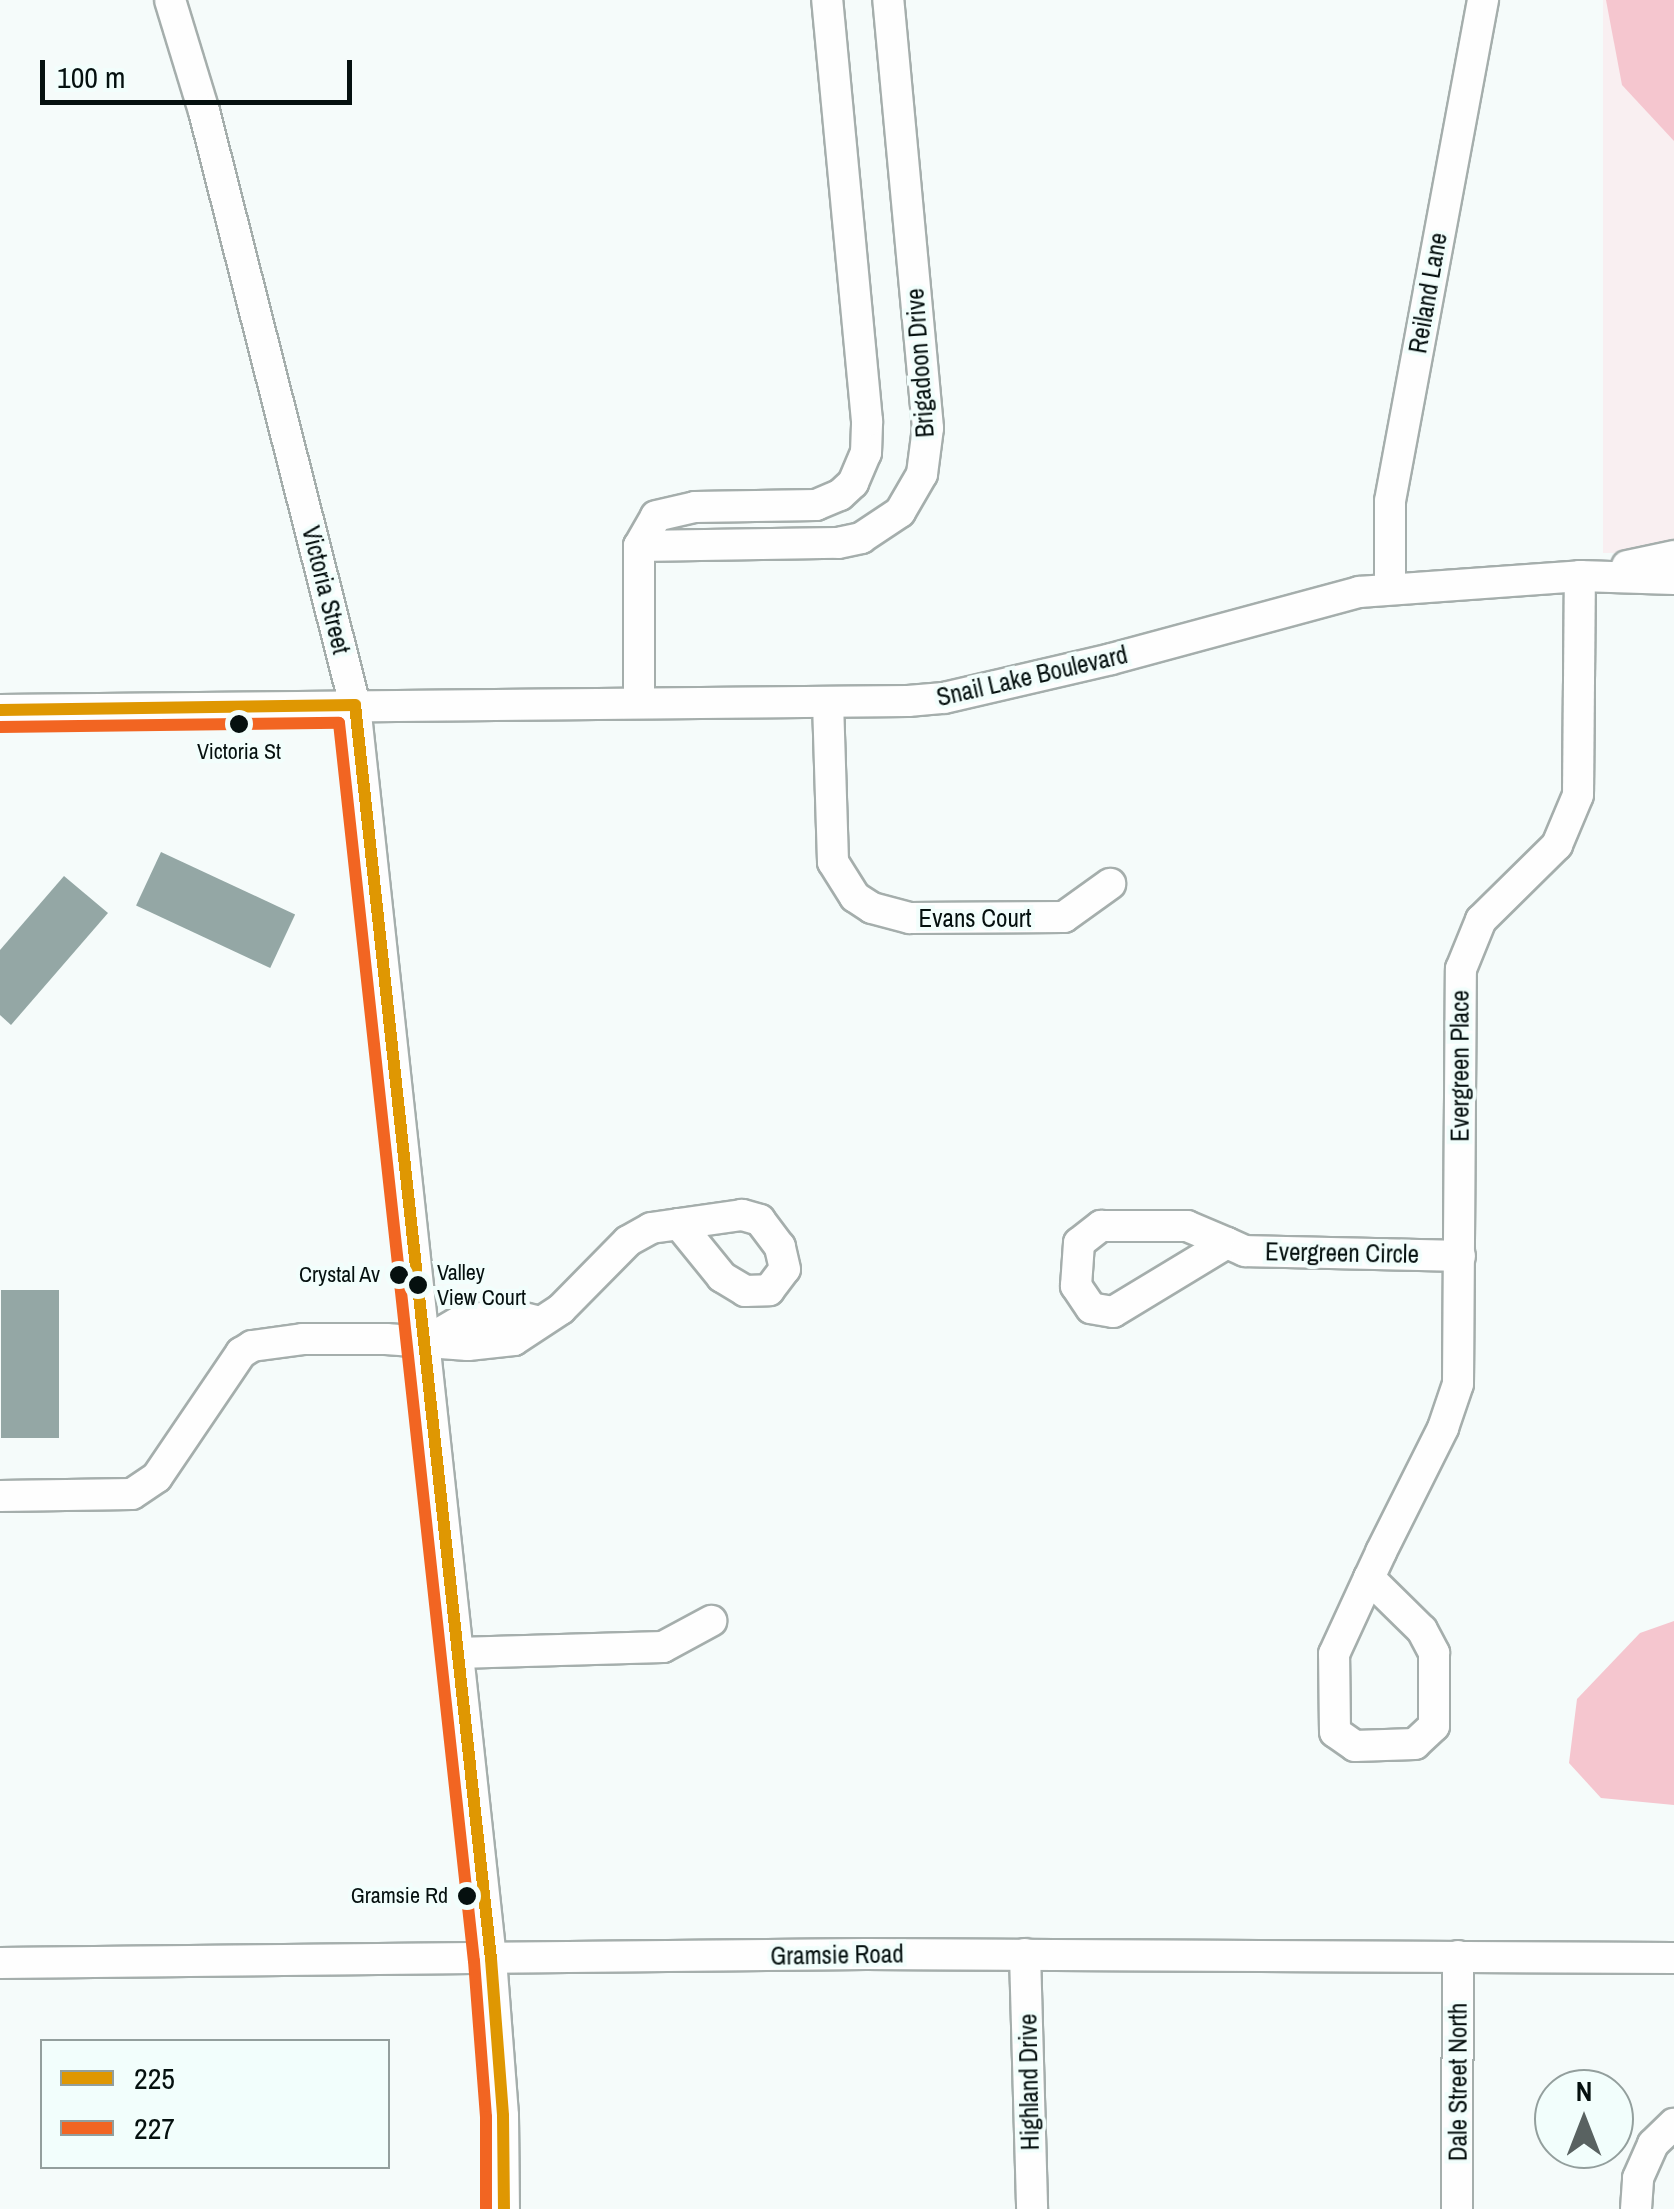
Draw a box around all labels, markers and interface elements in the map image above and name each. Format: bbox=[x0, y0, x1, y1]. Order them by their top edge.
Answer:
scale bar bbox=[45, 40, 358, 102]
text: 100 m bbox=[57, 57, 125, 97]
street label: Reiland Lane bbox=[1403, 230, 1453, 356]
street label: Brigadoon Drive bbox=[900, 287, 940, 439]
street label: Victoria Street bbox=[296, 523, 356, 657]
street label: Snail Lake Boulevard bbox=[934, 639, 1130, 713]
marker: Victoria St bbox=[229, 714, 249, 734]
place label: Victoria St bbox=[197, 739, 281, 765]
street label: Evans Court bbox=[919, 903, 1031, 933]
street label: Evergreen Place bbox=[1445, 990, 1475, 1142]
street label: Evergreen Circle bbox=[1265, 1237, 1419, 1269]
place label: Valley View Court bbox=[437, 1259, 526, 1310]
place label: Crystal Av bbox=[298, 1262, 380, 1288]
marker: Crystal Av bbox=[389, 1265, 409, 1285]
marker: Valley View Court bbox=[408, 1275, 428, 1295]
place label: Gramsie Rd bbox=[351, 1883, 448, 1909]
marker: Gramsie Rd bbox=[457, 1886, 477, 1906]
street label: Gramsie Road bbox=[770, 1939, 904, 1971]
street label: Dale Street North bbox=[1443, 2003, 1473, 2161]
street label: Highland Drive bbox=[1013, 2013, 1045, 2151]
legend bbox=[40, 2039, 390, 2169]
text: 225 bbox=[134, 2058, 175, 2098]
north arrow bbox=[1534, 2069, 1634, 2169]
text: N bbox=[1576, 2072, 1592, 2110]
text: 227 bbox=[134, 2108, 175, 2148]

